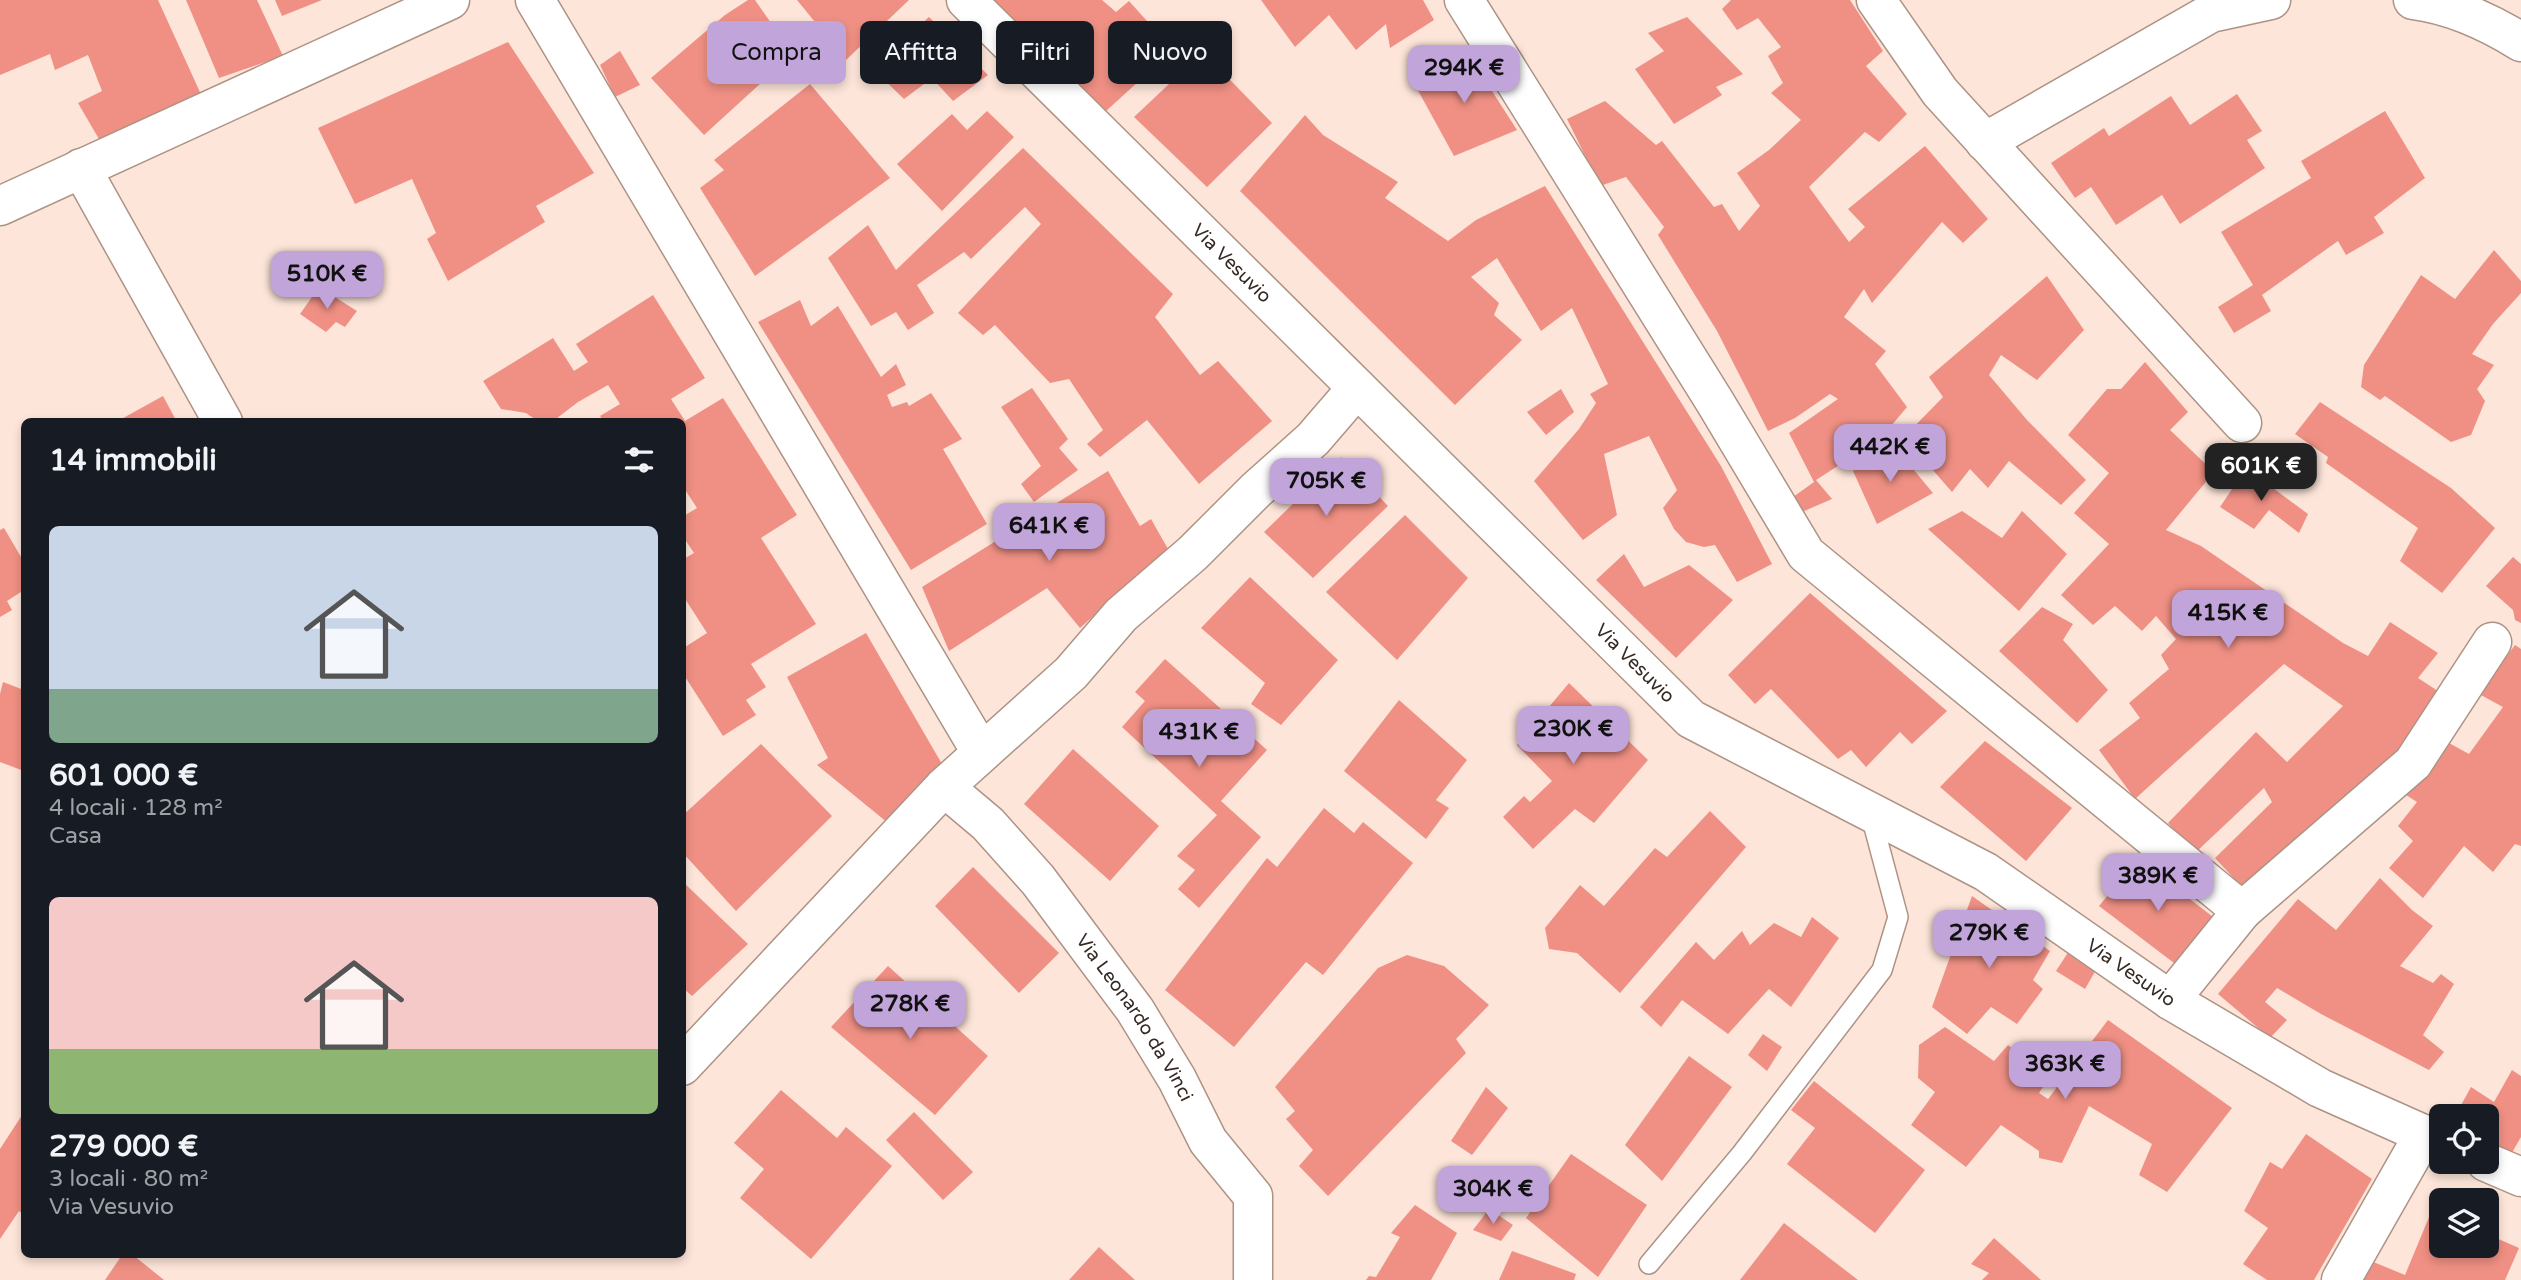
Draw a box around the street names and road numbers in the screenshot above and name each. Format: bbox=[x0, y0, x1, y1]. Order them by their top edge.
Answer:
street label: Via Vesuvio bbox=[1187, 219, 1276, 308]
street label: Via Vesuvio bbox=[1590, 619, 1679, 708]
street label: Via Leonardo da Vinci bbox=[1071, 930, 1197, 1105]
street label: Via Vesuvio bbox=[2082, 934, 2180, 1011]

